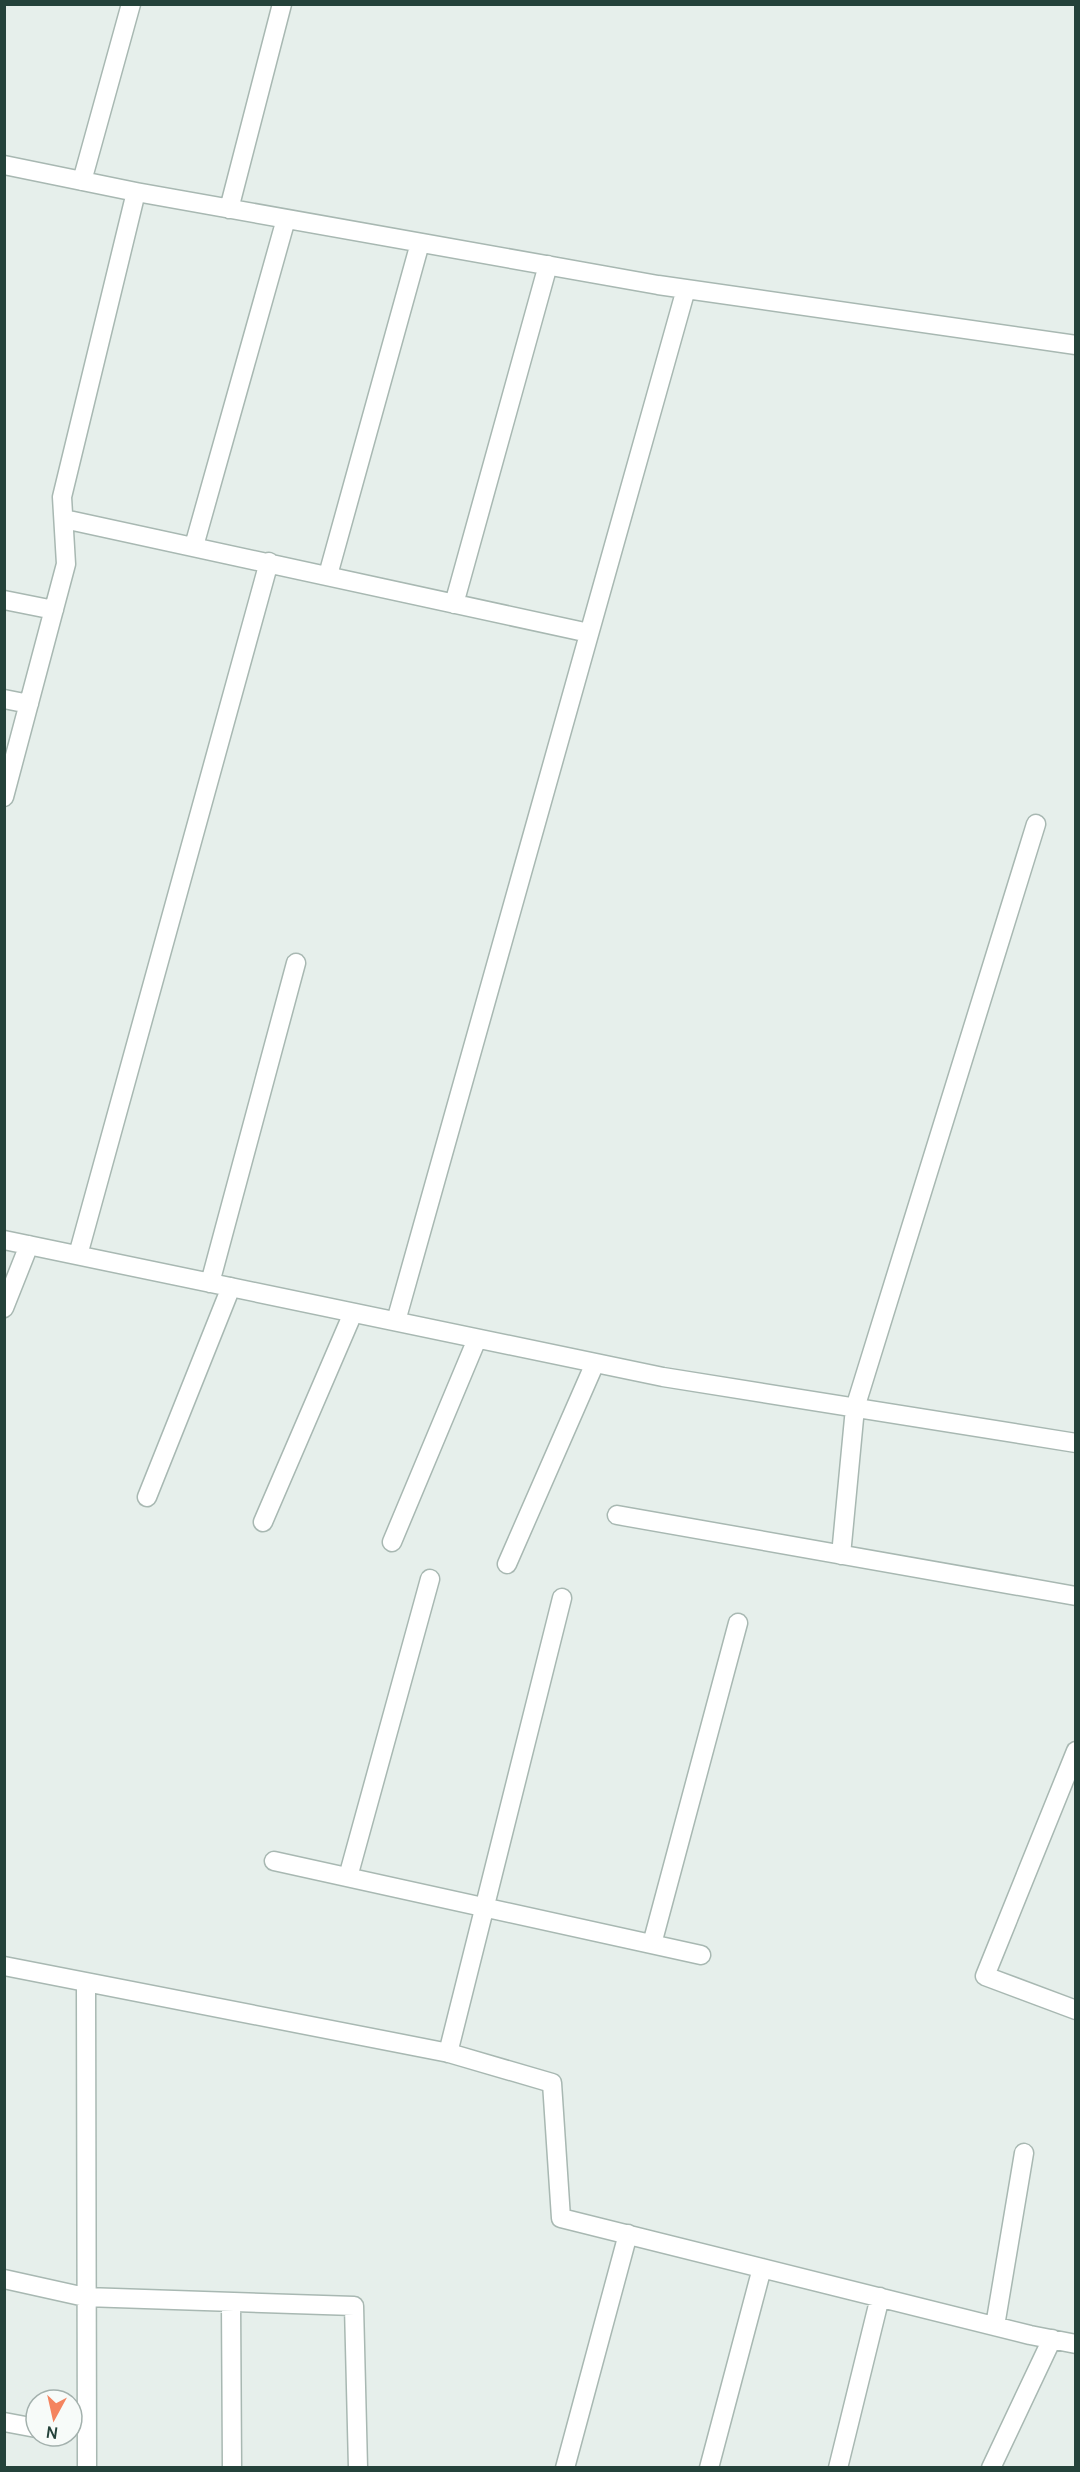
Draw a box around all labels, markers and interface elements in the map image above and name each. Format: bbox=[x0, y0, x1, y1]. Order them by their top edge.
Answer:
north arrow bbox=[24, 2388, 84, 2448]
text: N bbox=[45, 2421, 59, 2445]

